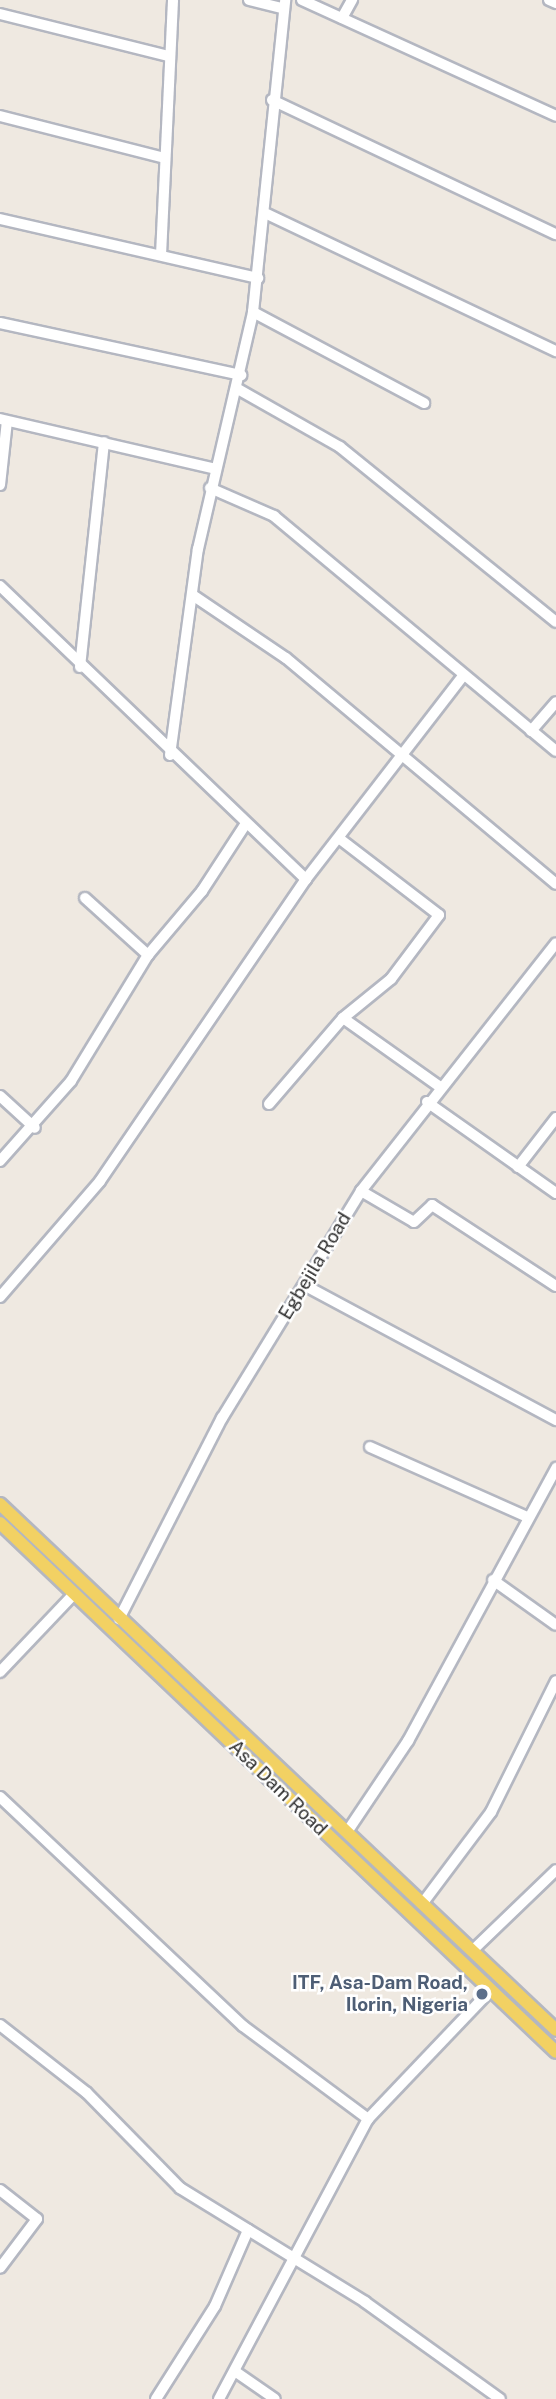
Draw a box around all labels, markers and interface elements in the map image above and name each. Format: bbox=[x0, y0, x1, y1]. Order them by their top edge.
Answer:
street label: Egbejila Road bbox=[274, 1208, 356, 1324]
street label: Asa Dam Road bbox=[224, 1735, 332, 1841]
place label: ITF, Asa-Dam Road, Ilorin, Nigeria bbox=[292, 1972, 468, 2016]
marker: ITF, Asa-Dam Road, Ilorin, Nigeria bbox=[474, 1986, 490, 2002]

